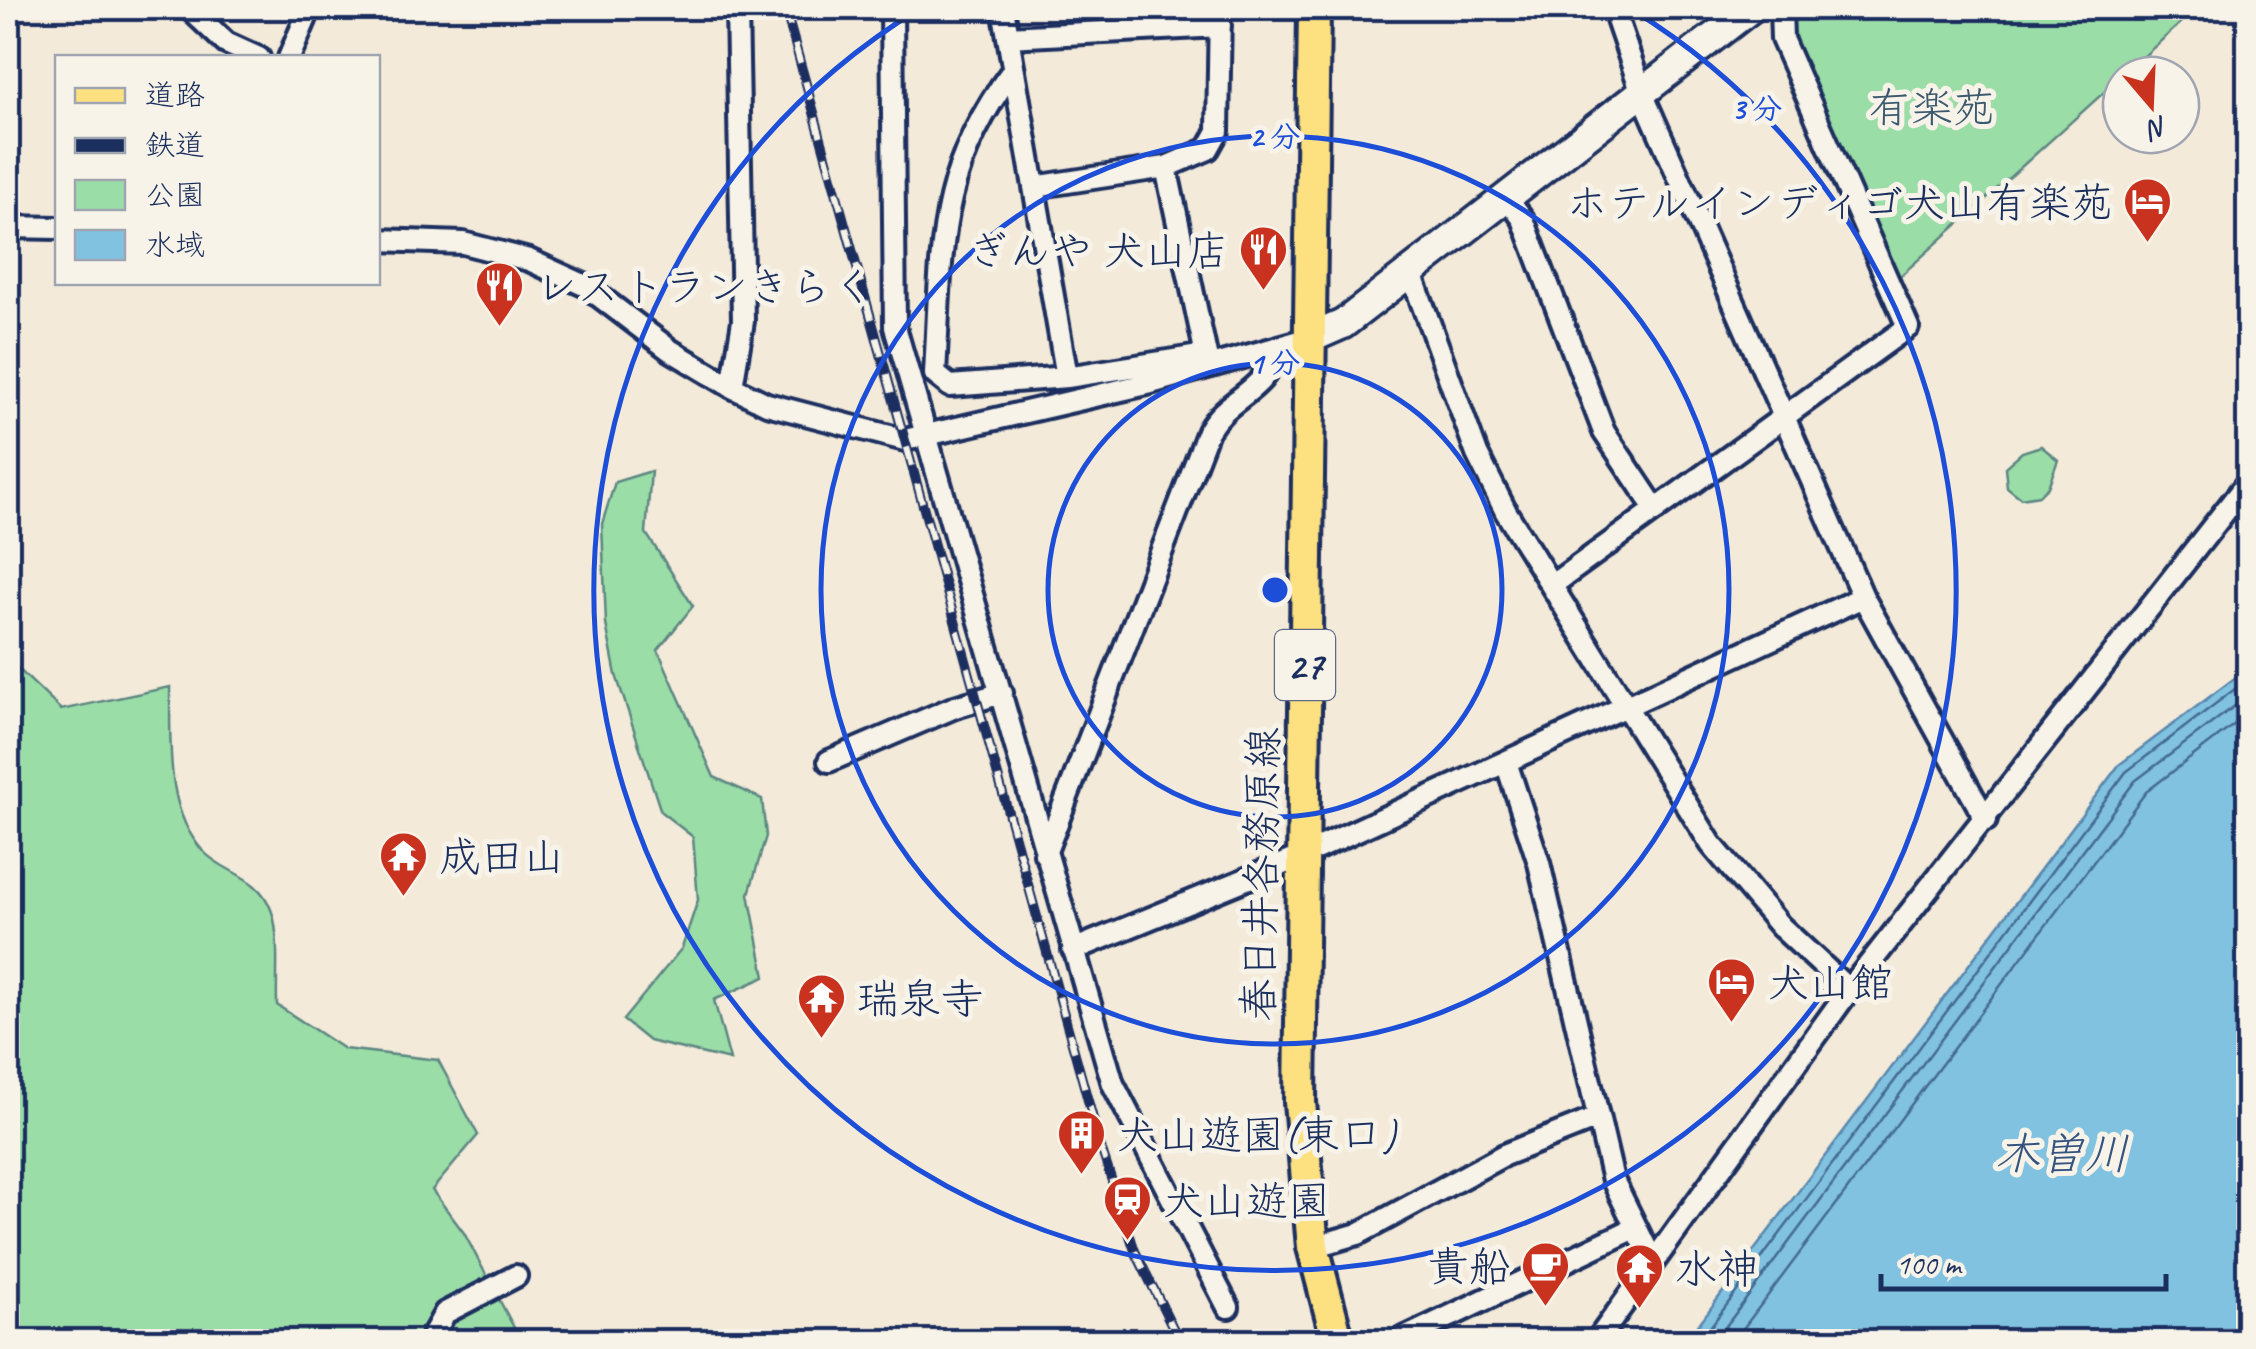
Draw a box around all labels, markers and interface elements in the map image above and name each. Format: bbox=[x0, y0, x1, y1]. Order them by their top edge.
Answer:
legend bbox=[55, 55, 380, 285]
north arrow bbox=[2101, 55, 2201, 155]
text: 道路 bbox=[145, 76, 205, 114]
park label: 有楽苑 bbox=[1869, 82, 1995, 135]
text: 3 分 bbox=[1732, 90, 1782, 128]
text: N bbox=[2141, 109, 2173, 149]
text: 2 分 bbox=[1250, 118, 1300, 156]
text: 鉄道 bbox=[145, 126, 205, 164]
text: 公園 bbox=[145, 176, 205, 214]
hotel icon: ホテルインディゴ犬山有楽苑 bbox=[2122, 176, 2174, 244]
place label: ホテルインディゴ犬山有楽苑 bbox=[1566, 177, 2113, 230]
restaurant icon: ぎんや 犬山店 bbox=[1238, 224, 1290, 292]
place label: ぎんや 犬山店 bbox=[967, 225, 1229, 278]
text: 水域 bbox=[145, 226, 205, 264]
restaurant icon: レストランきらく bbox=[474, 260, 526, 328]
place label: レストランきらく bbox=[535, 261, 874, 314]
text: 1 分 bbox=[1250, 344, 1300, 382]
centre of rings bbox=[1257, 572, 1293, 608]
road number: 27 bbox=[1275, 630, 1335, 700]
street label: 春日井各務原線 bbox=[1232, 727, 1291, 1021]
temple icon: 成田山 bbox=[378, 830, 430, 898]
place label: 成田山 bbox=[439, 831, 565, 884]
hotel icon: 犬山館 bbox=[1706, 956, 1758, 1024]
place label: 犬山館 bbox=[1767, 957, 1893, 1010]
temple icon: 瑞泉寺 bbox=[796, 972, 848, 1040]
place label: 瑞泉寺 bbox=[857, 973, 983, 1026]
building icon: 犬山遊園(東口) bbox=[1055, 1108, 1107, 1176]
place label: 犬山遊園(東口) bbox=[1116, 1109, 1398, 1162]
water label: 木曽川 bbox=[1994, 1126, 2130, 1183]
station icon: 犬山遊園 bbox=[1101, 1174, 1153, 1242]
place label: 犬山遊園 bbox=[1162, 1175, 1330, 1228]
scale bar bbox=[1881, 1229, 2166, 1291]
cafe icon: 貴船 bbox=[1520, 1240, 1572, 1308]
place label: 貴船 bbox=[1427, 1241, 1511, 1294]
temple icon: 水神 bbox=[1614, 1242, 1666, 1310]
place label: 水神 bbox=[1675, 1243, 1759, 1296]
text: 100 m bbox=[1896, 1245, 1963, 1283]

